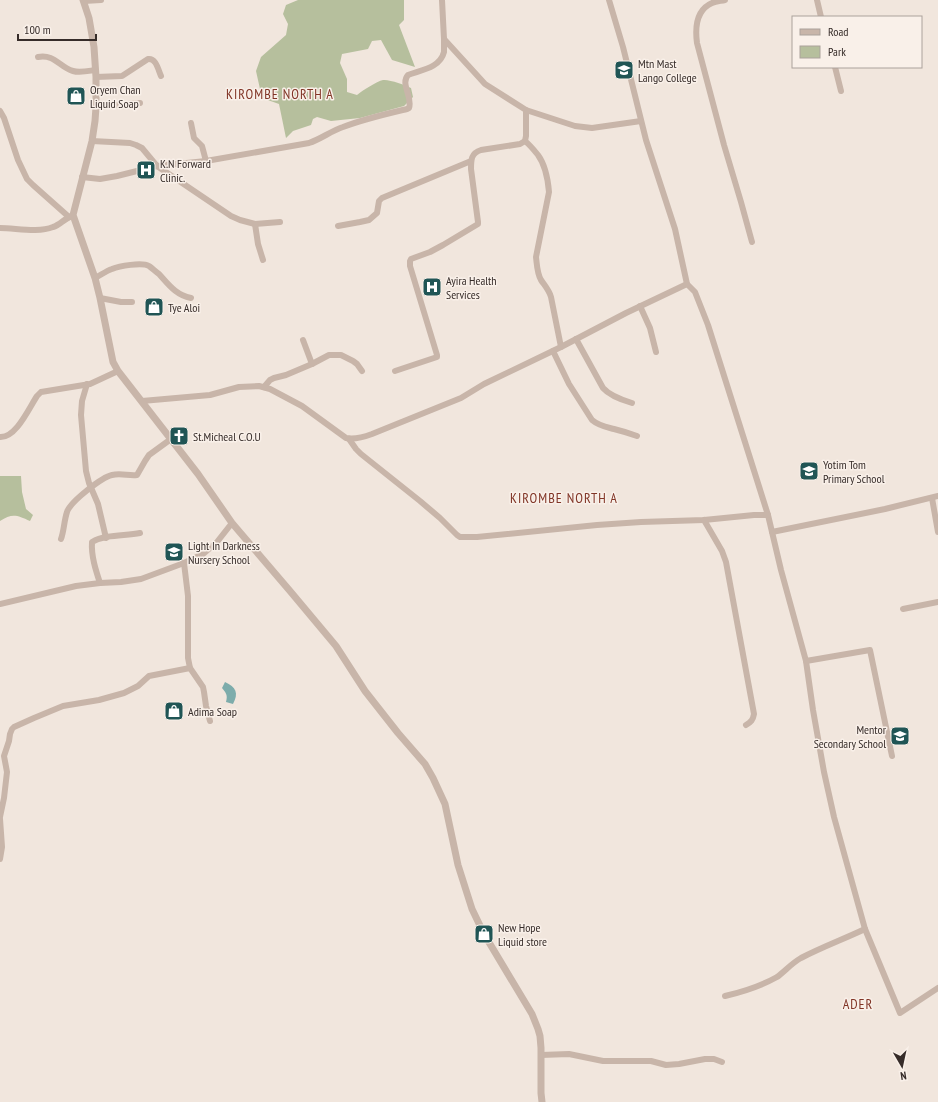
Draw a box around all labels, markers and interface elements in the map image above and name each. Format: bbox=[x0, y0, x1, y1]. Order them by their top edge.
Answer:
scale bar bbox=[18, 16, 96, 42]
legend bbox=[792, 16, 922, 68]
text: 100 m bbox=[24, 22, 51, 37]
text: Road bbox=[828, 24, 848, 39]
text: Park bbox=[828, 44, 846, 59]
place label: Mtn Mast Lango College bbox=[638, 56, 697, 85]
school or university icon: Mtn Mast Lango College bbox=[613, 59, 635, 81]
place label: Oryem Chan Liquid Soap bbox=[90, 82, 141, 111]
shop icon: Oryem Chan Liquid Soap bbox=[65, 85, 87, 107]
district label: KIROMBE NORTH A bbox=[226, 85, 334, 103]
place label: K.N Forward Clinic. bbox=[160, 156, 211, 185]
hospital icon: K.N Forward Clinic. bbox=[135, 159, 157, 181]
place label: Ayira Health Services bbox=[446, 273, 497, 302]
hospital icon: Ayira Health Services bbox=[421, 276, 443, 298]
shop icon: Tye Aloi bbox=[143, 296, 165, 318]
place label: Tye Aloi bbox=[168, 300, 200, 315]
church icon: St.Micheal C.O.U bbox=[168, 425, 190, 447]
place label: St.Micheal C.O.U bbox=[193, 429, 261, 444]
place label: Yotim Tom Primary School bbox=[823, 457, 885, 486]
school or university icon: Yotim Tom Primary School bbox=[798, 460, 820, 482]
district label: KIROMBE NORTH A bbox=[510, 489, 618, 507]
place label: Light In Darkness Nursery School bbox=[188, 538, 260, 567]
school or university icon: Light In Darkness Nursery School bbox=[163, 541, 185, 563]
shop icon: Adima Soap bbox=[163, 700, 185, 722]
place label: Adima Soap bbox=[188, 704, 237, 719]
place label: Mentor Secondary School bbox=[814, 722, 887, 751]
school or university icon: Mentor Secondary School bbox=[889, 725, 911, 747]
place label: New Hope Liquid store bbox=[498, 920, 547, 949]
shop icon: New Hope Liquid store bbox=[473, 923, 495, 945]
district label: ADER bbox=[843, 995, 873, 1013]
north arrow bbox=[882, 1046, 922, 1086]
text: N bbox=[899, 1068, 908, 1083]

